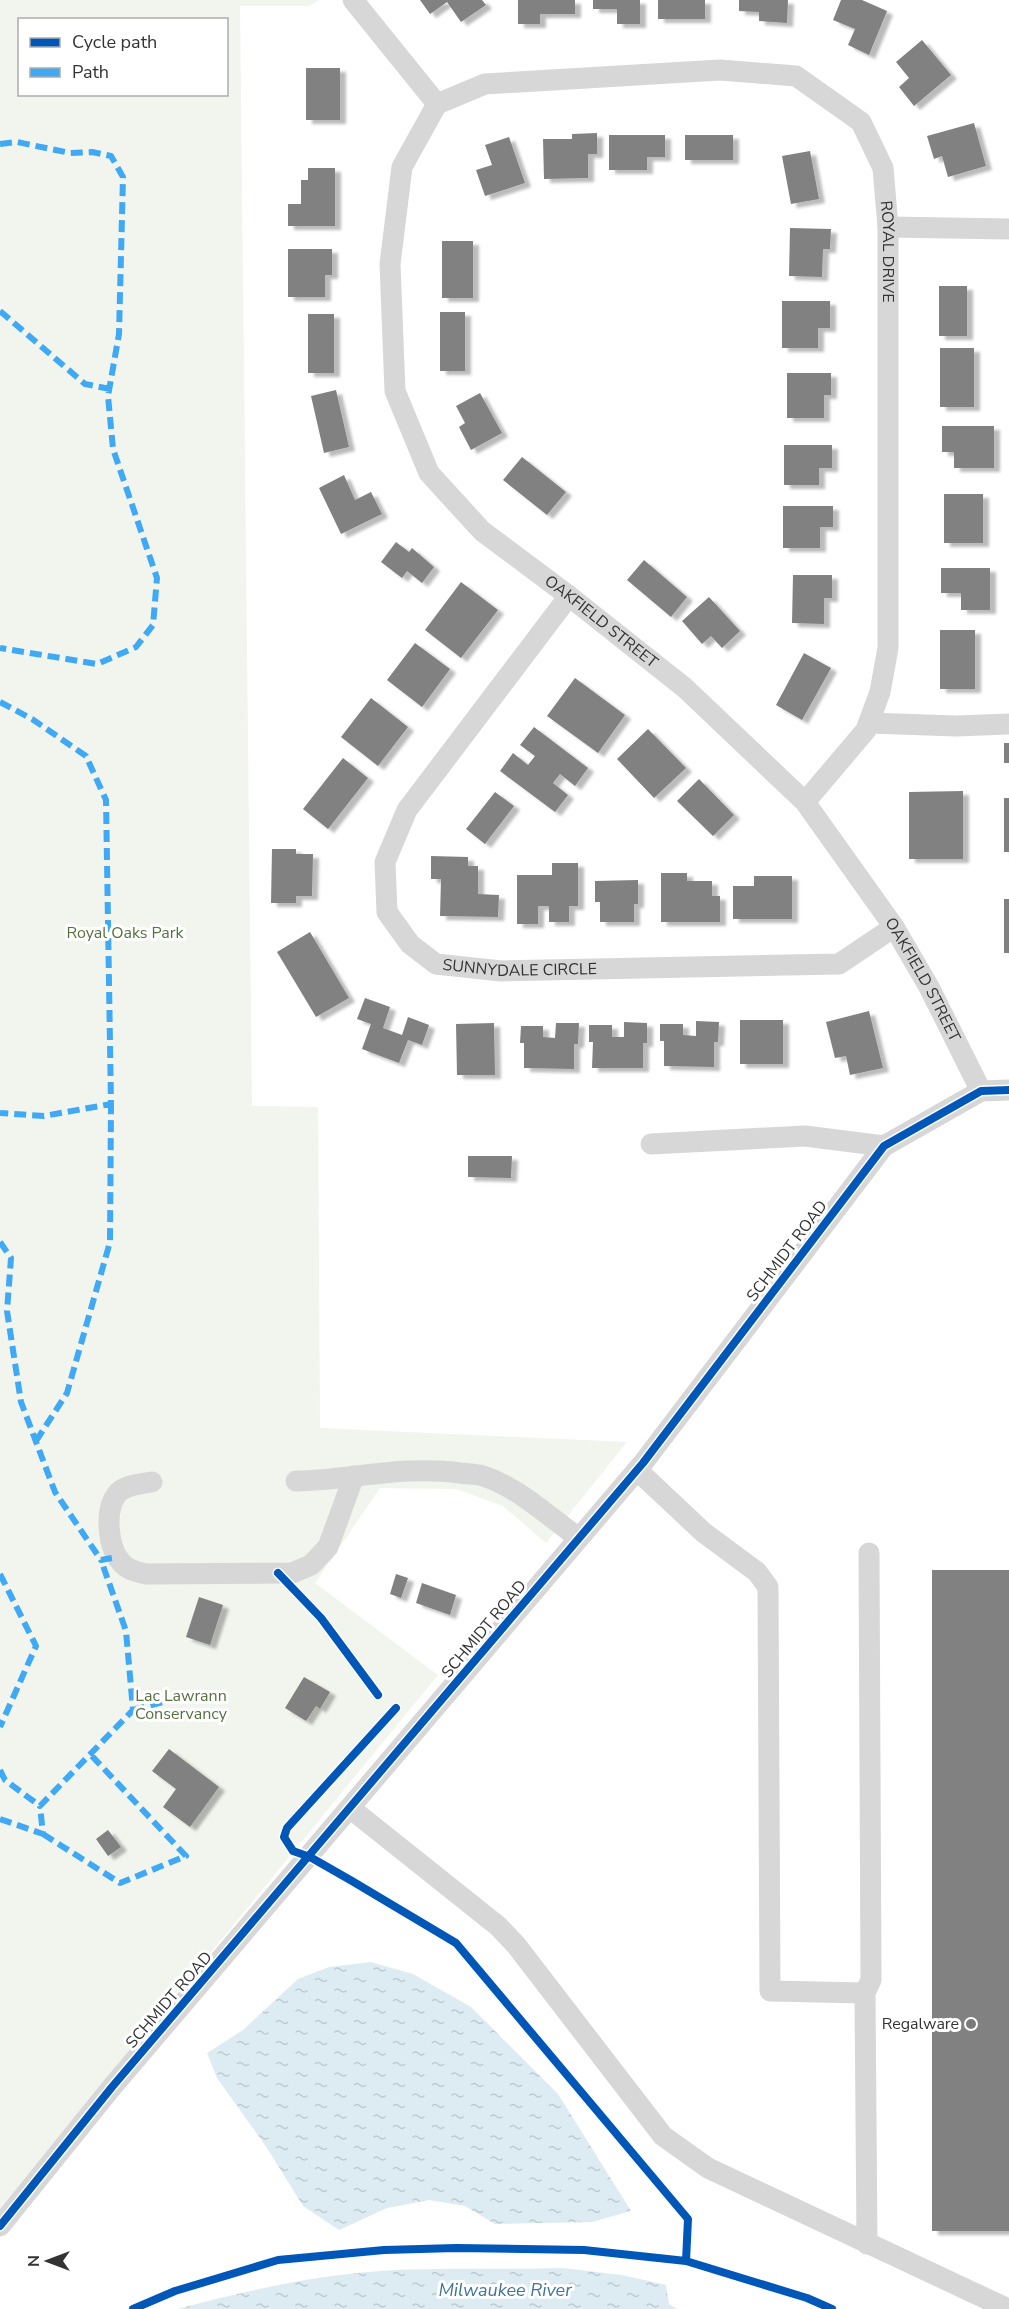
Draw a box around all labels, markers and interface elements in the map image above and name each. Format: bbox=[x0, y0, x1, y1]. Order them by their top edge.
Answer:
legend bbox=[18, 18, 228, 96]
text: Cycle path bbox=[72, 30, 157, 54]
text: Path bbox=[72, 60, 109, 84]
street label: ROYAL DRIVE bbox=[875, 200, 899, 303]
street label: OAKFIELD STREET bbox=[540, 570, 663, 674]
street label: OAKFIELD STREET bbox=[880, 913, 966, 1046]
park label: Royal Oaks Park bbox=[66, 922, 185, 944]
street label: SUNNYDALE CIRCLE bbox=[441, 954, 597, 982]
street label: SCHMIDT ROAD bbox=[742, 1196, 832, 1306]
street label: SCHMIDT ROAD bbox=[436, 1575, 532, 1683]
park label: Lac Lawrann Conservancy bbox=[135, 1685, 228, 1725]
street label: SCHMIDT ROAD bbox=[121, 1947, 217, 2053]
place label: Regalware bbox=[882, 2013, 959, 2035]
marker: Regalware bbox=[964, 2017, 978, 2031]
north arrow bbox=[18, 2231, 78, 2291]
text: N bbox=[23, 2255, 45, 2267]
water label: Milwaukee River bbox=[438, 2278, 572, 2302]

